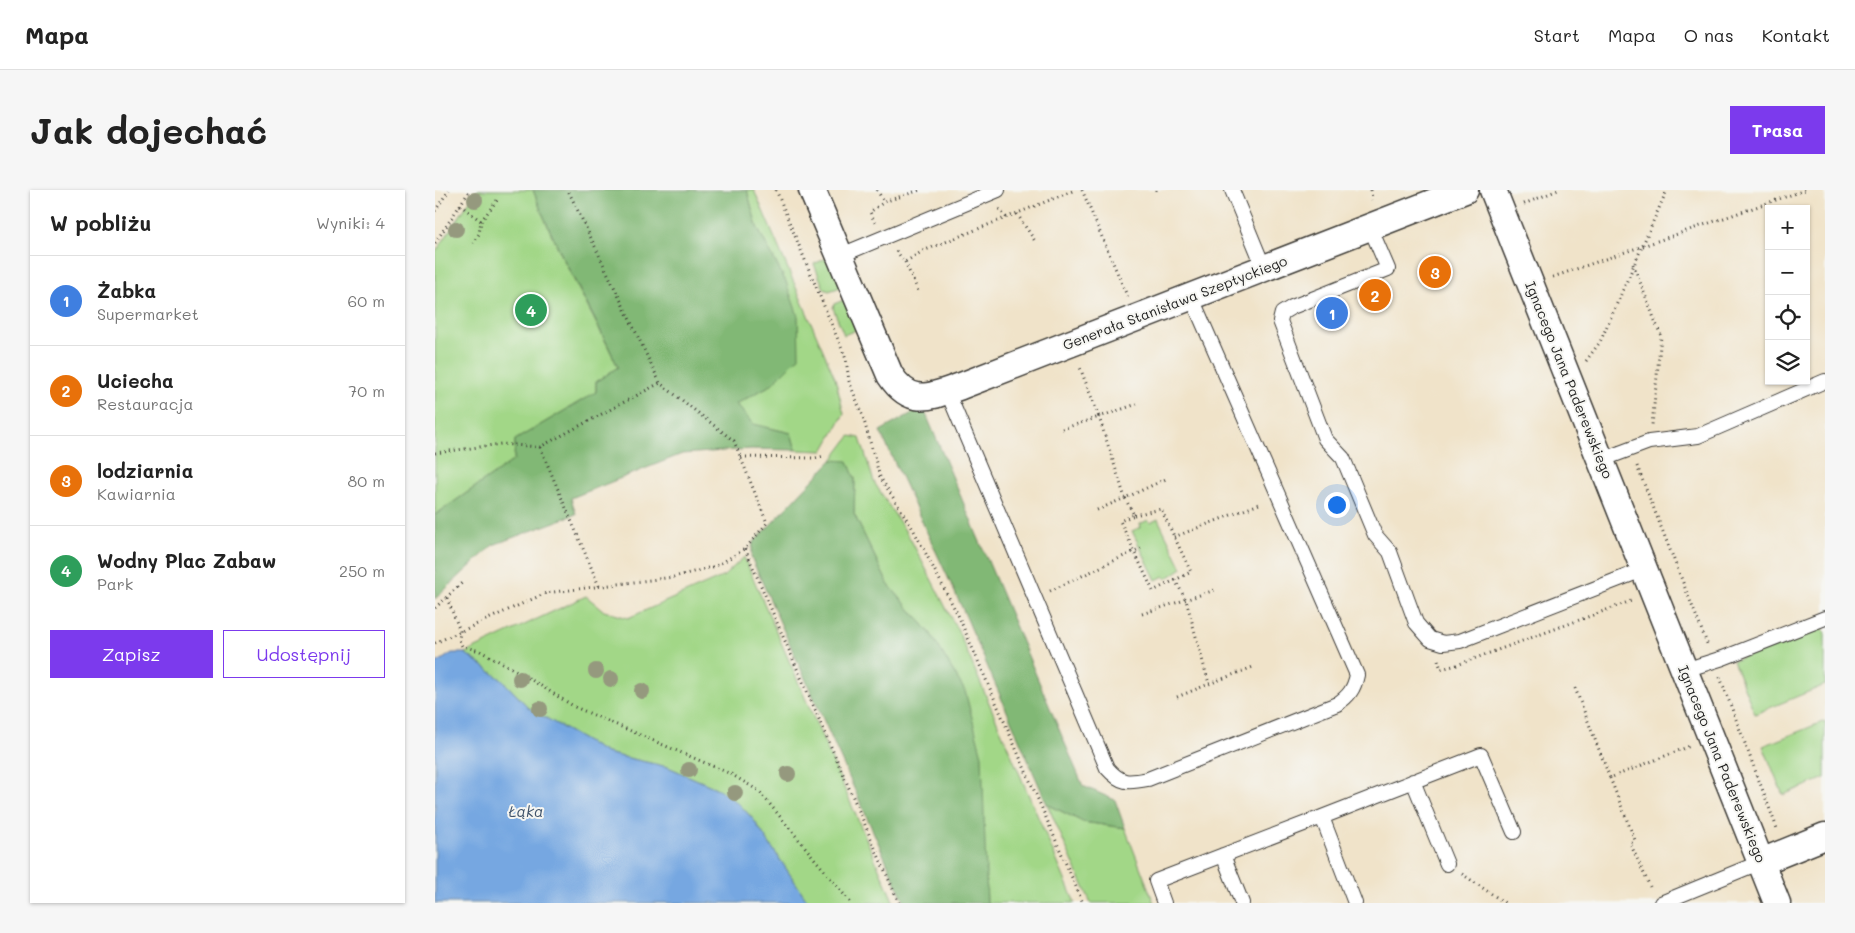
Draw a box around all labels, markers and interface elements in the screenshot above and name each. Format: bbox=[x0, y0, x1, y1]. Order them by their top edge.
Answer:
text: Mapa bbox=[25, 19, 89, 50]
text: Start bbox=[1534, 23, 1580, 47]
text: Mapa bbox=[1608, 23, 1656, 47]
text: O nas bbox=[1684, 23, 1734, 47]
text: Kontakt bbox=[1762, 23, 1830, 47]
button: Trasa bbox=[1730, 106, 1825, 154]
text: Jak dojechać bbox=[30, 107, 267, 153]
map controls bbox=[1765, 205, 1810, 385]
button: + bbox=[1765, 205, 1810, 250]
text: W pobliżu bbox=[50, 209, 151, 236]
text: Wyniki: 4 bbox=[316, 212, 385, 233]
button: − bbox=[1765, 250, 1810, 295]
street label: Generała Stanisława Szeptyckiego bbox=[1060, 251, 1290, 354]
pin: 3 bbox=[1419, 253, 1451, 291]
pin: 2 bbox=[1359, 276, 1391, 314]
text: Żabka bbox=[97, 278, 156, 303]
street label: Ignacego Jana Paderewskiego bbox=[1521, 278, 1618, 481]
text: 1 bbox=[62, 290, 70, 311]
text: 60 m bbox=[348, 290, 385, 311]
pin: 4 bbox=[515, 291, 547, 329]
pin: 1 bbox=[1316, 294, 1348, 332]
button: locate bbox=[1765, 295, 1810, 340]
text: Supermarket bbox=[97, 303, 199, 324]
button: layers bbox=[1765, 340, 1810, 385]
text: Uciecha bbox=[97, 368, 174, 393]
text: 2 bbox=[62, 380, 70, 401]
text: 70 m bbox=[348, 380, 385, 401]
text: Restauracja bbox=[97, 393, 193, 414]
text: lodziarnia bbox=[97, 458, 193, 483]
text: 3 bbox=[61, 470, 71, 491]
text: 80 m bbox=[348, 470, 385, 491]
text: Kawiarnia bbox=[97, 483, 176, 504]
your location bbox=[1324, 492, 1350, 518]
text: Wodny Plac Zabaw bbox=[97, 548, 276, 573]
text: 4 bbox=[61, 560, 71, 581]
text: 250 m bbox=[339, 560, 385, 581]
text: Park bbox=[97, 573, 133, 594]
button: Zapisz bbox=[50, 630, 213, 678]
button: Udostępnij bbox=[223, 630, 385, 678]
street label: Ignacego Jana Paderewskiego bbox=[1674, 662, 1771, 865]
water label: Łąka bbox=[509, 801, 543, 821]

